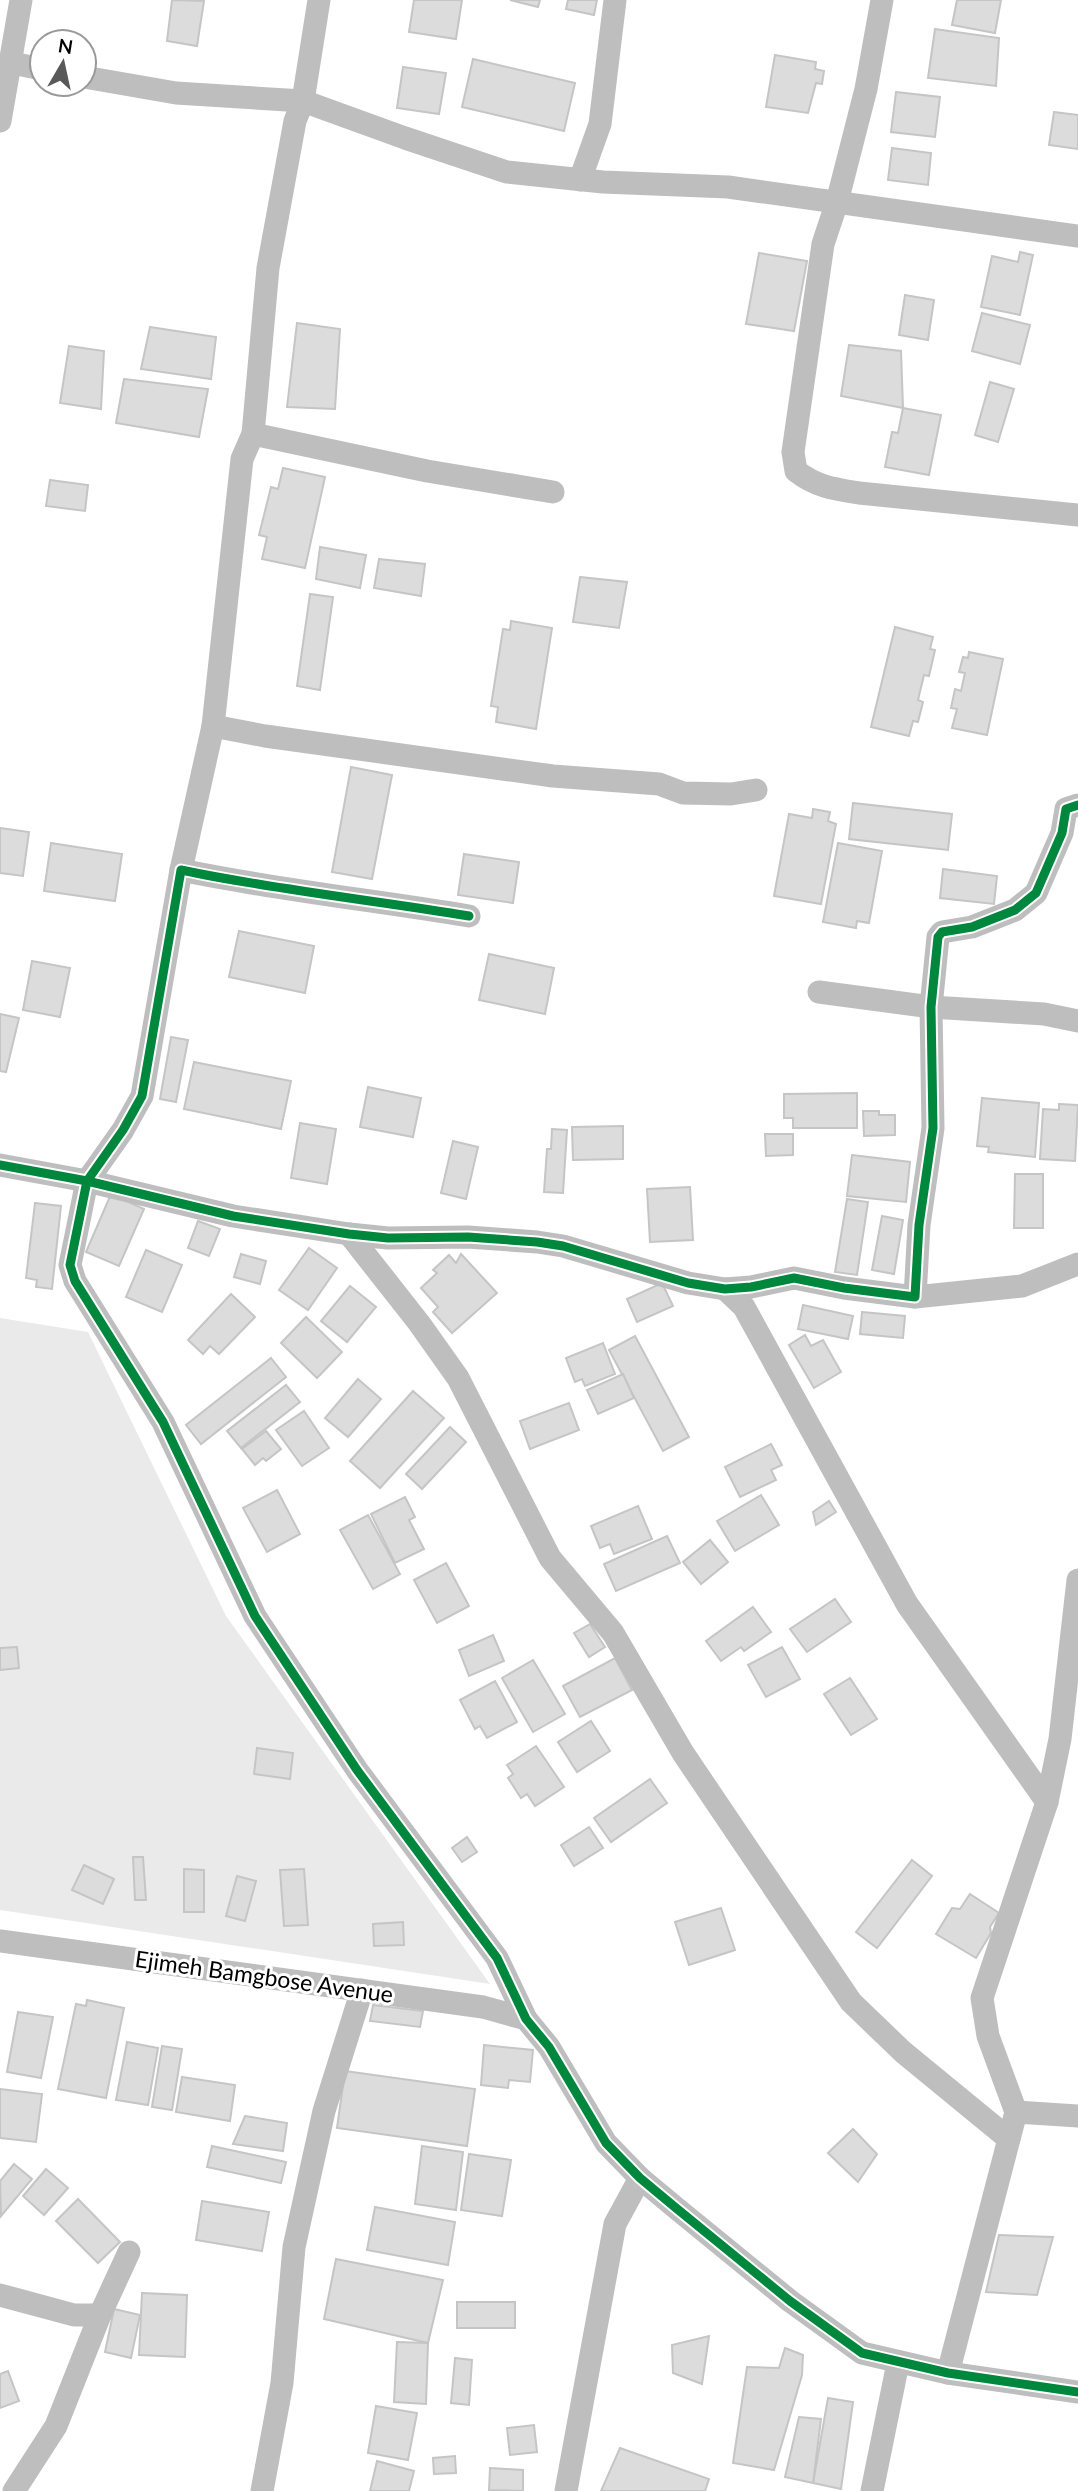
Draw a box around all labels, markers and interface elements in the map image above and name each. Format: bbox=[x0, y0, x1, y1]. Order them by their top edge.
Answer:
north arrow bbox=[28, 28, 98, 98]
text: N bbox=[57, 33, 75, 58]
street label: Ejimeh Bamgbose Avenue bbox=[133, 1944, 395, 2008]

